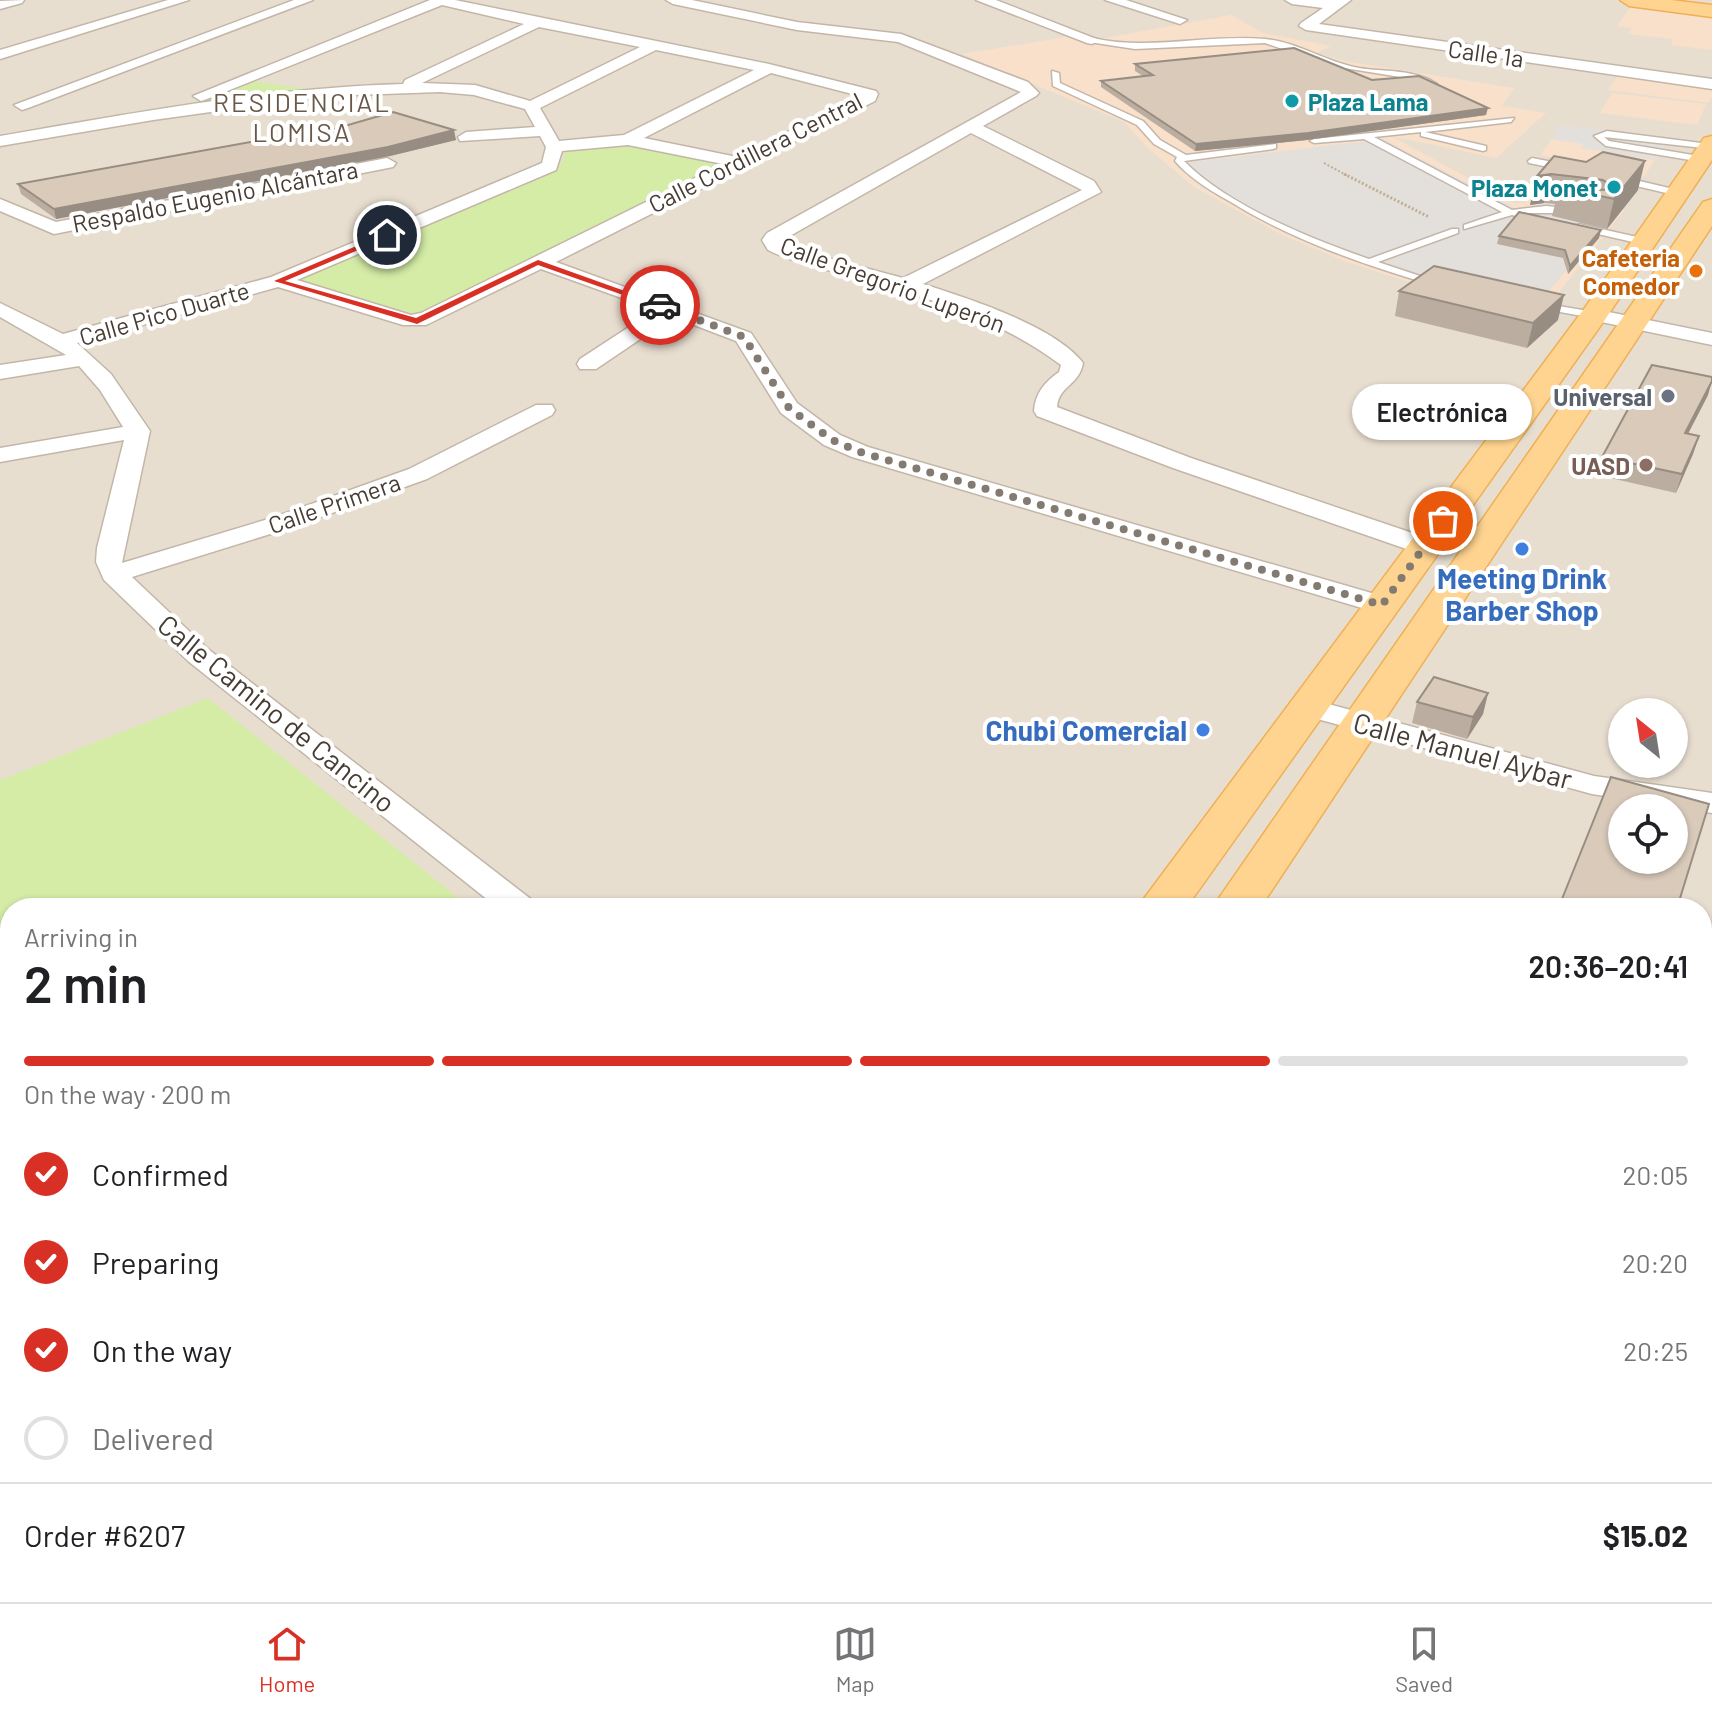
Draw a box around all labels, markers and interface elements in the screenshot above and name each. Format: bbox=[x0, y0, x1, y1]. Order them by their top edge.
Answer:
street label: Calle 1a bbox=[1446, 33, 1526, 73]
district label: RESIDENCIAL LOMISA bbox=[213, 86, 391, 147]
street label: Calle Cordillera Central bbox=[643, 86, 867, 218]
place label: Plaza Lama bbox=[1308, 87, 1428, 116]
marker: Plaza Lama bbox=[1283, 92, 1301, 110]
street label: Respaldo Eugenio Alcántara bbox=[70, 154, 360, 238]
place label: Plaza Monet bbox=[1471, 173, 1598, 202]
marker: Plaza Monet bbox=[1605, 178, 1623, 196]
pin bbox=[353, 201, 421, 269]
icon: home bbox=[365, 213, 409, 257]
street label: Calle Gregorio Luperón bbox=[777, 230, 1009, 338]
place label: Cafeteria Comedor bbox=[1582, 243, 1680, 300]
marker: Cafeteria Comedor bbox=[1687, 262, 1705, 280]
courier bbox=[620, 265, 700, 345]
street label: Calle Pico Duarte bbox=[76, 275, 252, 351]
icon: car bbox=[638, 283, 682, 327]
place label: Universal bbox=[1553, 382, 1652, 411]
callout: Electrónica bbox=[1353, 385, 1533, 441]
marker: Universal bbox=[1659, 387, 1677, 405]
text: Electrónica bbox=[1376, 396, 1508, 427]
place label: UASD bbox=[1571, 451, 1630, 480]
marker: UASD bbox=[1637, 456, 1655, 474]
street label: Calle Primera bbox=[264, 467, 404, 539]
pin bbox=[1409, 487, 1477, 555]
icon: bag bbox=[1421, 499, 1465, 543]
marker: Meeting Drink Barber Shop bbox=[1513, 540, 1531, 558]
place label: Meeting Drink Barber Shop bbox=[1437, 561, 1607, 627]
street label: Calle Camino de Cancino bbox=[152, 607, 402, 819]
north arrow bbox=[1608, 698, 1688, 778]
map controls bbox=[1608, 698, 1688, 874]
street label: Calle Manuel Aybar bbox=[1350, 704, 1576, 796]
place label: Chubi Comercial bbox=[985, 713, 1187, 747]
marker: Chubi Comercial bbox=[1194, 721, 1212, 739]
button: locate bbox=[1608, 794, 1688, 874]
text: Arriving in bbox=[24, 921, 138, 952]
text: 20:36–20:41 bbox=[1528, 948, 1688, 984]
text: 2 min bbox=[24, 951, 148, 1013]
text: On the way · 200 m bbox=[24, 1078, 231, 1109]
icon: check bbox=[24, 1152, 68, 1196]
text: Confirmed bbox=[92, 1156, 229, 1192]
text: 20:05 bbox=[1623, 1159, 1688, 1190]
icon: check bbox=[24, 1240, 68, 1284]
text: Preparing bbox=[92, 1244, 219, 1280]
text: 20:20 bbox=[1622, 1247, 1688, 1278]
icon: check bbox=[24, 1328, 68, 1372]
text: On the way bbox=[92, 1332, 232, 1368]
text: 20:25 bbox=[1623, 1335, 1688, 1366]
text: Delivered bbox=[92, 1420, 214, 1456]
text: Order #6207 bbox=[24, 1517, 185, 1553]
text: $15.02 bbox=[1603, 1517, 1688, 1553]
tab: Home bbox=[259, 1622, 315, 1696]
tab: Map bbox=[833, 1622, 877, 1696]
tab: Saved bbox=[1395, 1622, 1453, 1696]

